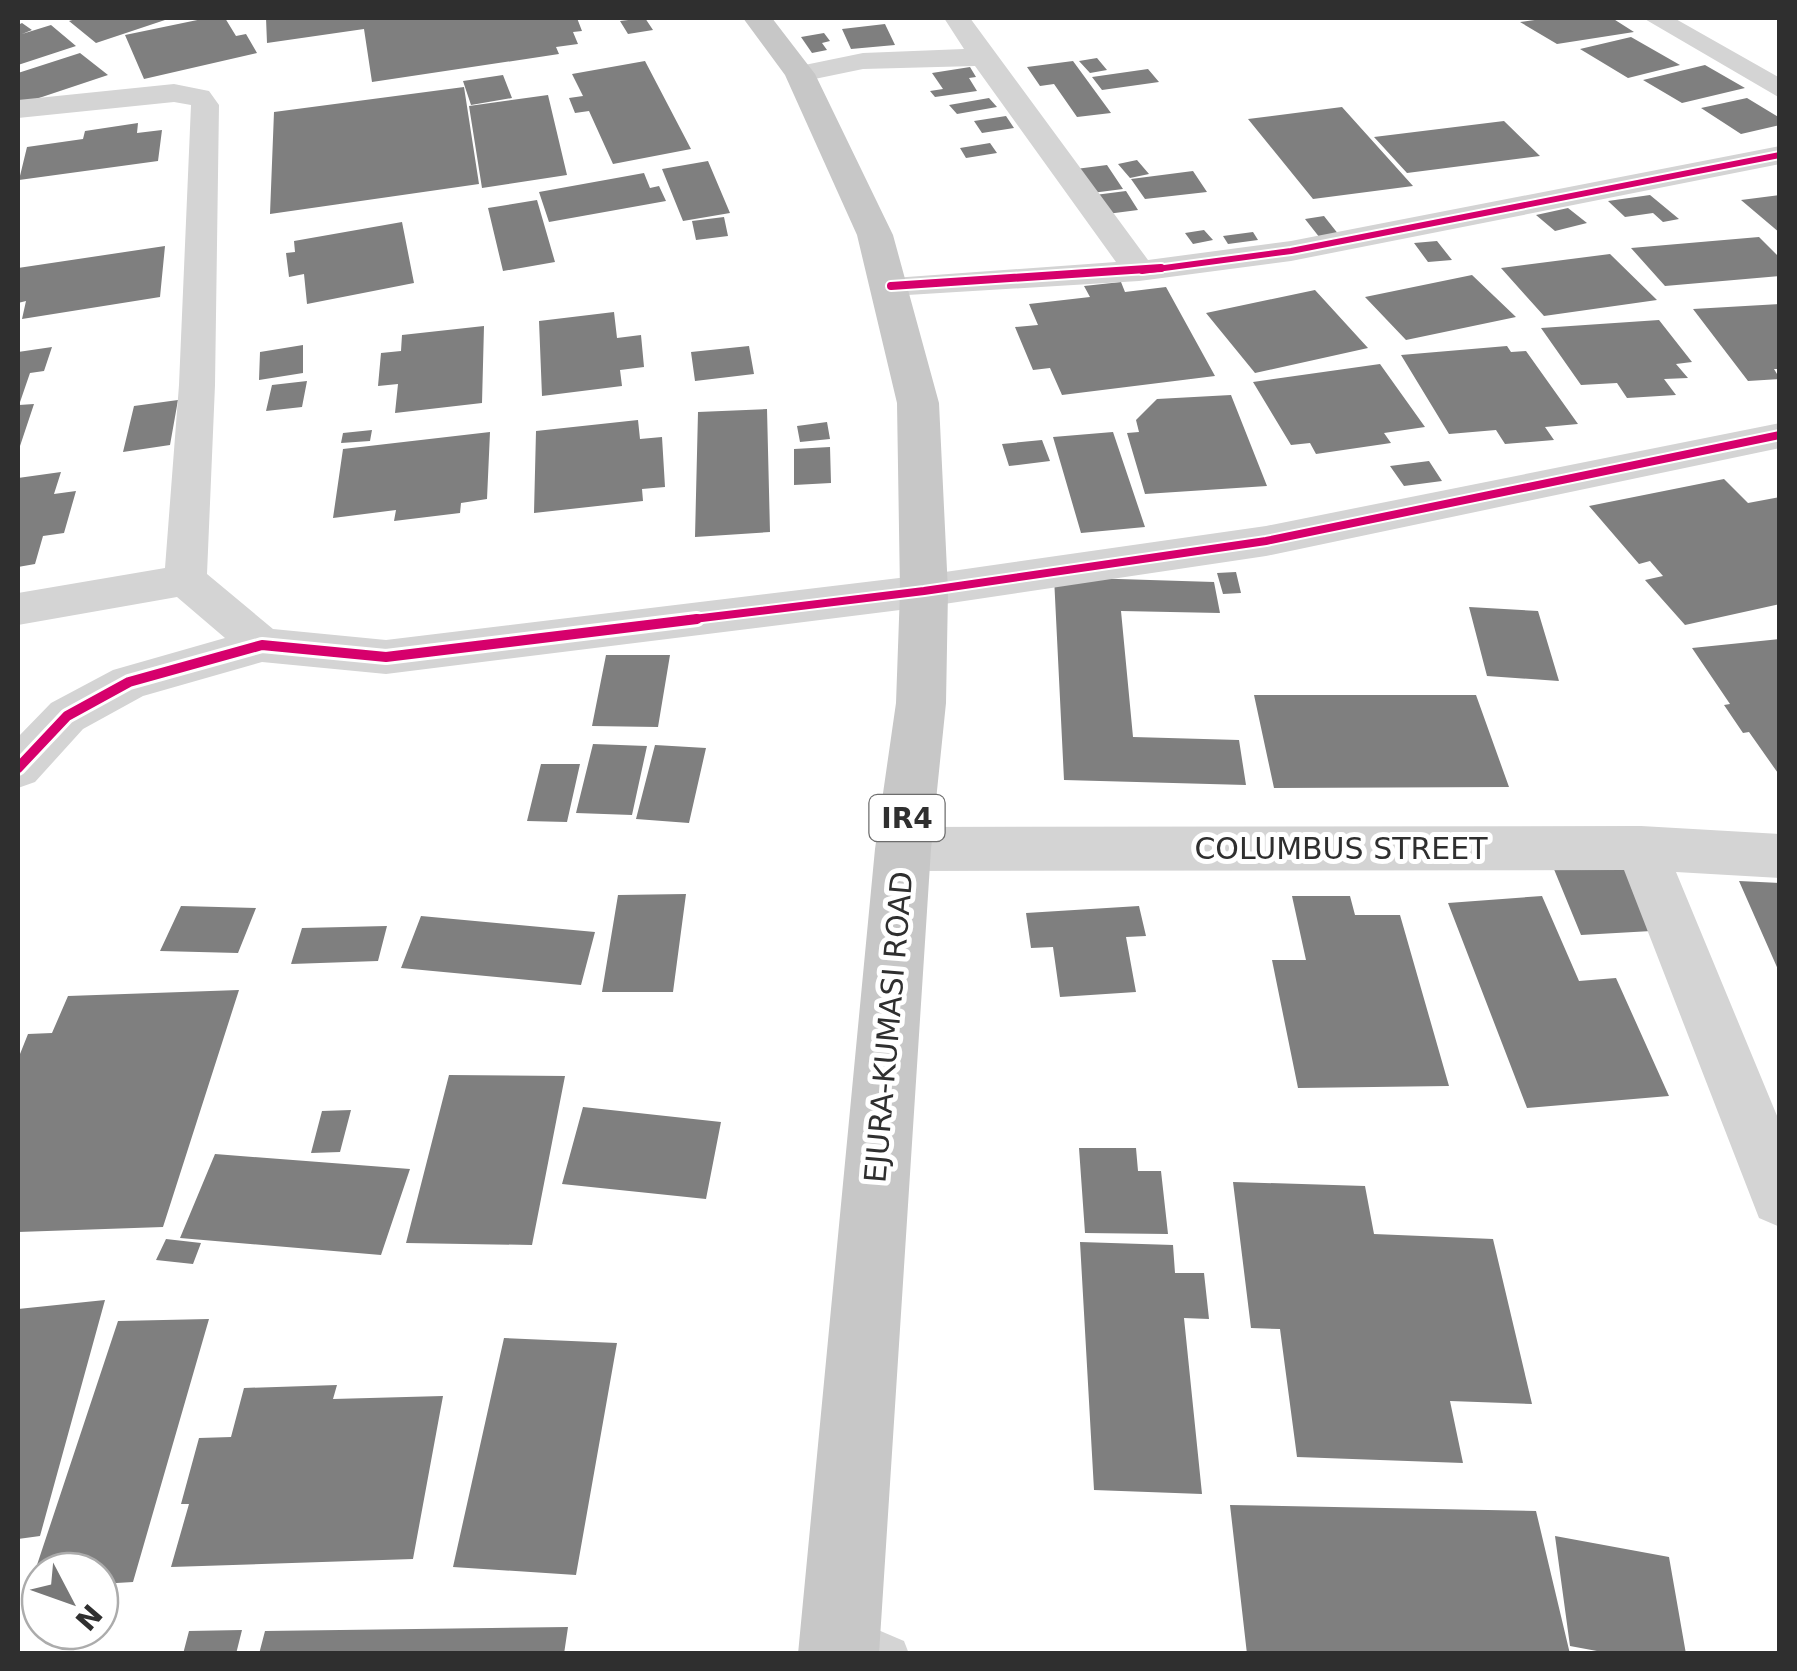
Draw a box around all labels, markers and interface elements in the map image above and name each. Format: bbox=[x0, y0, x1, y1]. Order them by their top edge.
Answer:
road number: IR4 bbox=[870, 795, 944, 841]
street label: COLUMBUS STREET bbox=[1194, 831, 1488, 866]
street label: EJURA-KUMASI ROAD bbox=[857, 870, 920, 1184]
north arrow bbox=[20, 1551, 120, 1651]
text: N bbox=[68, 1597, 109, 1637]

